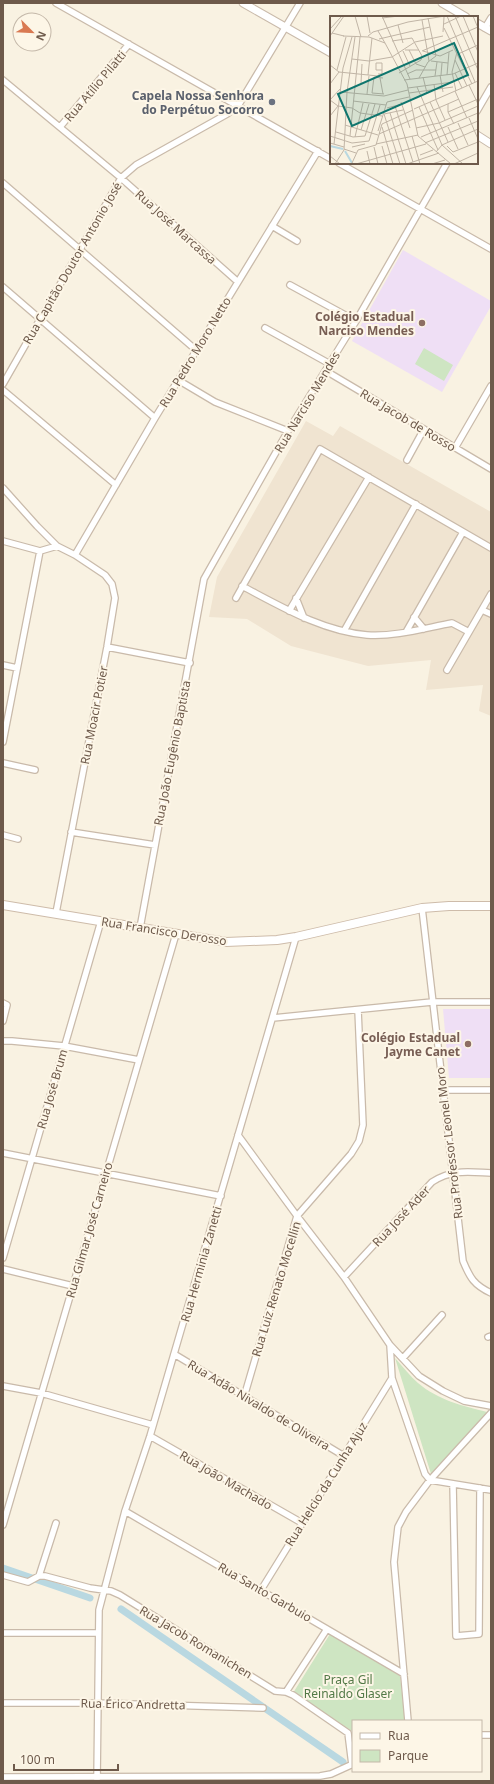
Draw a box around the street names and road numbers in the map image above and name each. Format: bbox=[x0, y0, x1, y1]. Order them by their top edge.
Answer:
street label: Rua Atílio Pilatti bbox=[60, 47, 130, 125]
street label: Rua Capitão Doutor Antonio José bbox=[18, 179, 126, 347]
street label: Rua José Marcassa bbox=[132, 186, 220, 268]
street label: Rua Pedro Moro Netto bbox=[155, 293, 235, 411]
street label: Rua Narciso Mendes bbox=[270, 348, 344, 456]
street label: Rua Jacob de Rosso bbox=[357, 385, 459, 455]
street label: Rua Moacir Potier bbox=[76, 664, 112, 766]
street label: Rua João Eugênio Baptista bbox=[150, 679, 194, 827]
street label: Rua Francisco Derosso bbox=[100, 913, 228, 949]
street label: Rua José Brum bbox=[32, 1047, 72, 1131]
street label: Rua Professor Leonel Moro bbox=[431, 1066, 467, 1220]
street label: Rua Gilmar José Carneiro bbox=[61, 1160, 117, 1300]
street label: Rua José Ader bbox=[368, 1182, 434, 1250]
street label: Rua Herminia Zanetti bbox=[176, 1204, 226, 1324]
street label: Rua Luiz Renato Mocellin bbox=[247, 1219, 305, 1359]
street label: Rua Adão Nivaldo de Oliveira bbox=[185, 1356, 333, 1454]
street label: Rua Helcio da Cunha Ajuz bbox=[281, 1418, 371, 1549]
street label: Rua João Machado bbox=[176, 1447, 276, 1513]
street label: Rua Santo Garbuio bbox=[215, 1558, 315, 1626]
street label: Rua Jacob Romanichen bbox=[136, 1602, 256, 1682]
street label: Rua Érico Andretta bbox=[80, 1695, 186, 1713]

